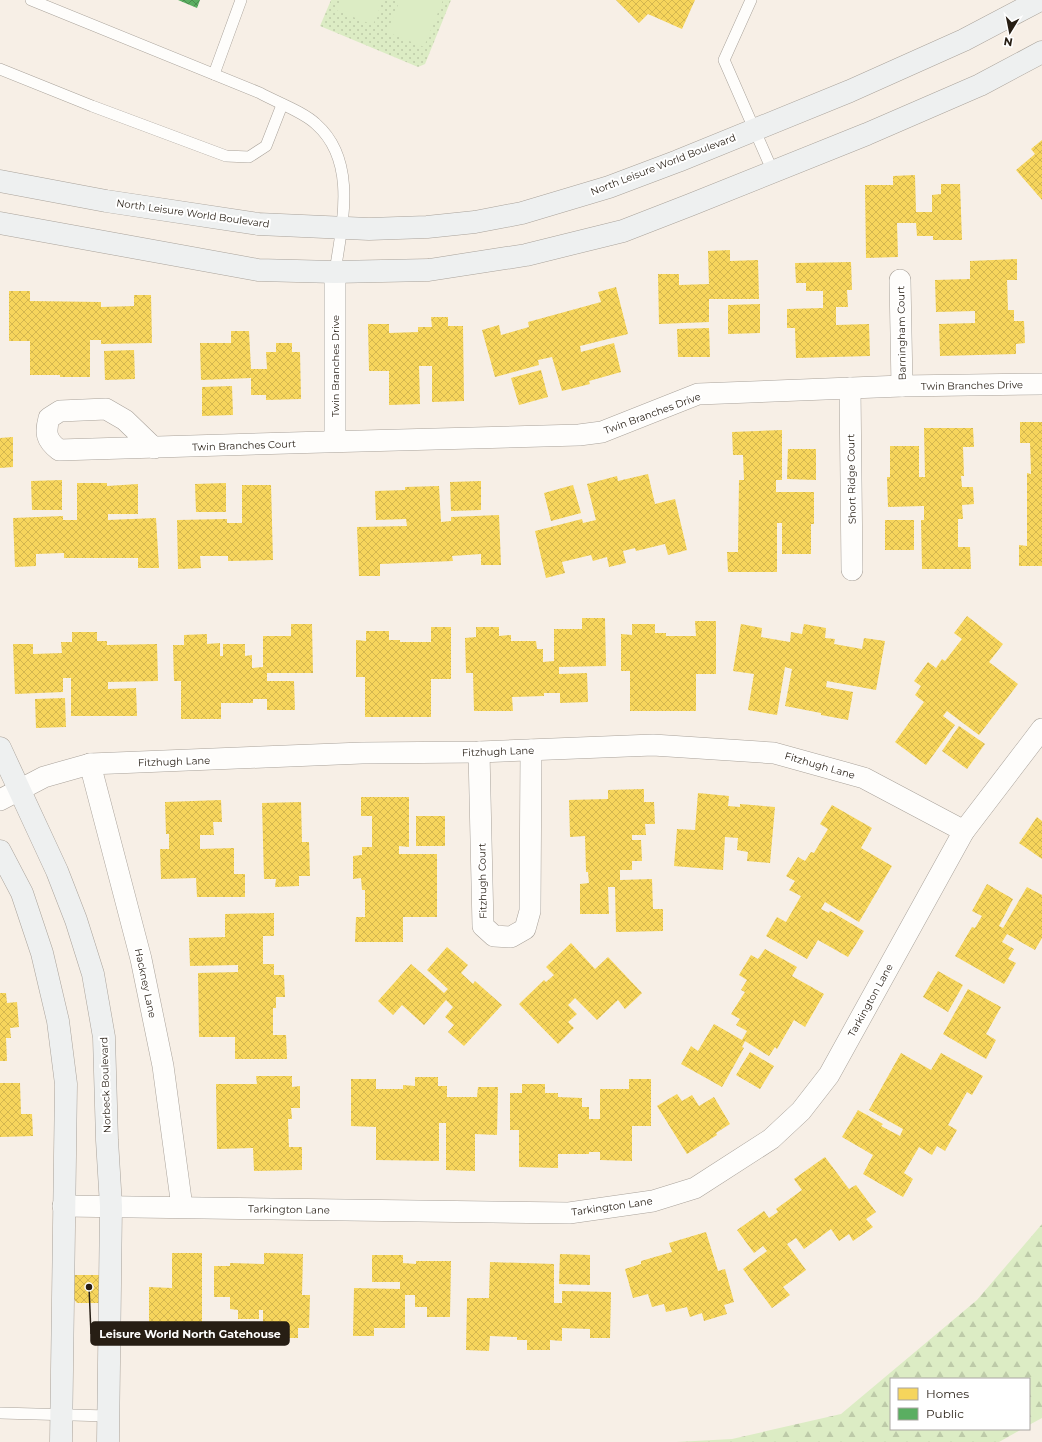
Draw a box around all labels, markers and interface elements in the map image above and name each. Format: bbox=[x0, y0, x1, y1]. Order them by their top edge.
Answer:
north arrow bbox=[990, 12, 1030, 52]
text: N bbox=[1003, 34, 1014, 50]
street label: North Leisure World Boulevard bbox=[589, 131, 738, 198]
street label: North Leisure World Boulevard bbox=[116, 196, 270, 231]
street label: Barningham Court bbox=[894, 286, 909, 380]
street label: Twin Branches Drive bbox=[329, 315, 342, 417]
street label: Twin Branches Drive bbox=[921, 378, 1023, 393]
street label: Twin Branches Drive bbox=[602, 390, 702, 437]
street label: Short Ridge Court bbox=[844, 434, 859, 524]
street label: Twin Branches Court bbox=[192, 437, 296, 454]
street label: Fitzhugh Lane bbox=[462, 744, 534, 759]
street label: Fitzhugh Lane bbox=[783, 749, 856, 782]
street label: Fitzhugh Lane bbox=[138, 754, 210, 769]
street label: Fitzhugh Court bbox=[475, 843, 490, 919]
street label: Hackney Lane bbox=[132, 947, 159, 1019]
street label: Tarkington Lane bbox=[845, 961, 896, 1039]
street label: Norbeck Boulevard bbox=[97, 1037, 114, 1133]
street label: Tarkington Lane bbox=[571, 1194, 653, 1219]
street label: Tarkington Lane bbox=[248, 1202, 330, 1217]
callout: Leisure World North Gatehouse bbox=[91, 1322, 289, 1345]
text: Leisure World North Gatehouse bbox=[99, 1327, 281, 1341]
legend bbox=[890, 1378, 1030, 1430]
text: Homes bbox=[926, 1386, 969, 1401]
text: Public bbox=[926, 1406, 964, 1421]

